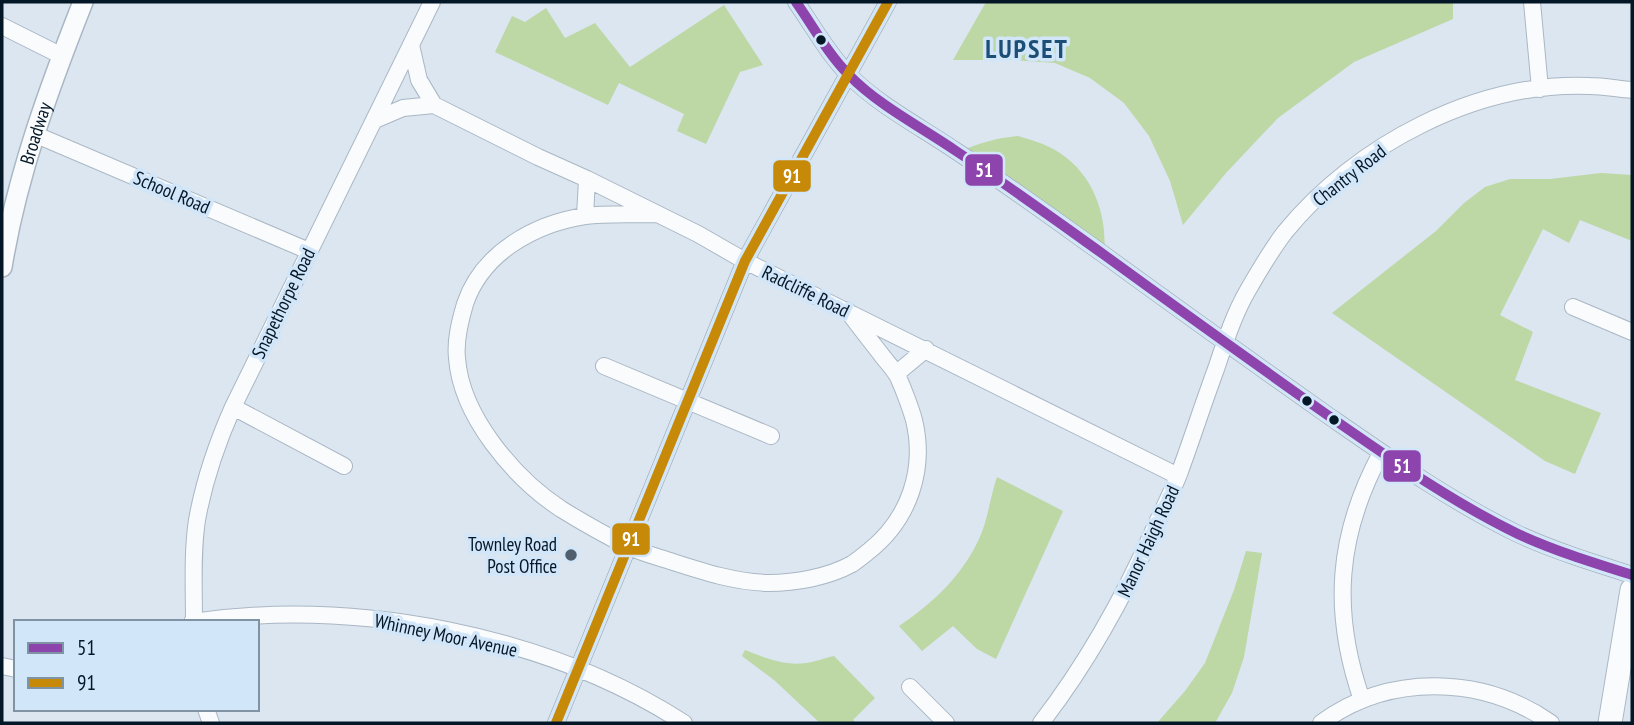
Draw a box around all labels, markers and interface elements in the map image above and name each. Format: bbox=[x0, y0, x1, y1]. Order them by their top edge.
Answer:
district label: LUPSET bbox=[985, 32, 1069, 65]
unlabelled marker bbox=[814, 33, 828, 47]
street label: Broadway bbox=[14, 98, 57, 167]
street label: Chantry Road bbox=[1308, 139, 1390, 211]
line badge: 51 bbox=[964, 153, 1004, 187]
text: 51 bbox=[975, 158, 993, 182]
line badge: 91 bbox=[772, 159, 812, 193]
text: 91 bbox=[783, 164, 801, 188]
street label: School Road bbox=[130, 165, 214, 219]
street label: Snapethorpe Road bbox=[246, 244, 320, 362]
street label: Radcliffe Road bbox=[758, 260, 854, 322]
unlabelled marker bbox=[1300, 394, 1314, 408]
unlabelled marker bbox=[1327, 413, 1341, 427]
line badge: 51 bbox=[1382, 449, 1422, 483]
text: 51 bbox=[1393, 454, 1411, 478]
street label: Manor Haigh Road bbox=[1112, 481, 1184, 601]
line badge: 91 bbox=[611, 522, 651, 556]
text: 91 bbox=[622, 527, 640, 551]
place label: Townley Road Post Office bbox=[468, 532, 557, 578]
marker: Townley Road Post Office bbox=[563, 547, 579, 563]
street label: Whinney Moor Avenue bbox=[372, 608, 520, 662]
legend bbox=[14, 620, 259, 711]
text: 51 bbox=[77, 634, 96, 661]
text: 91 bbox=[77, 669, 96, 696]

